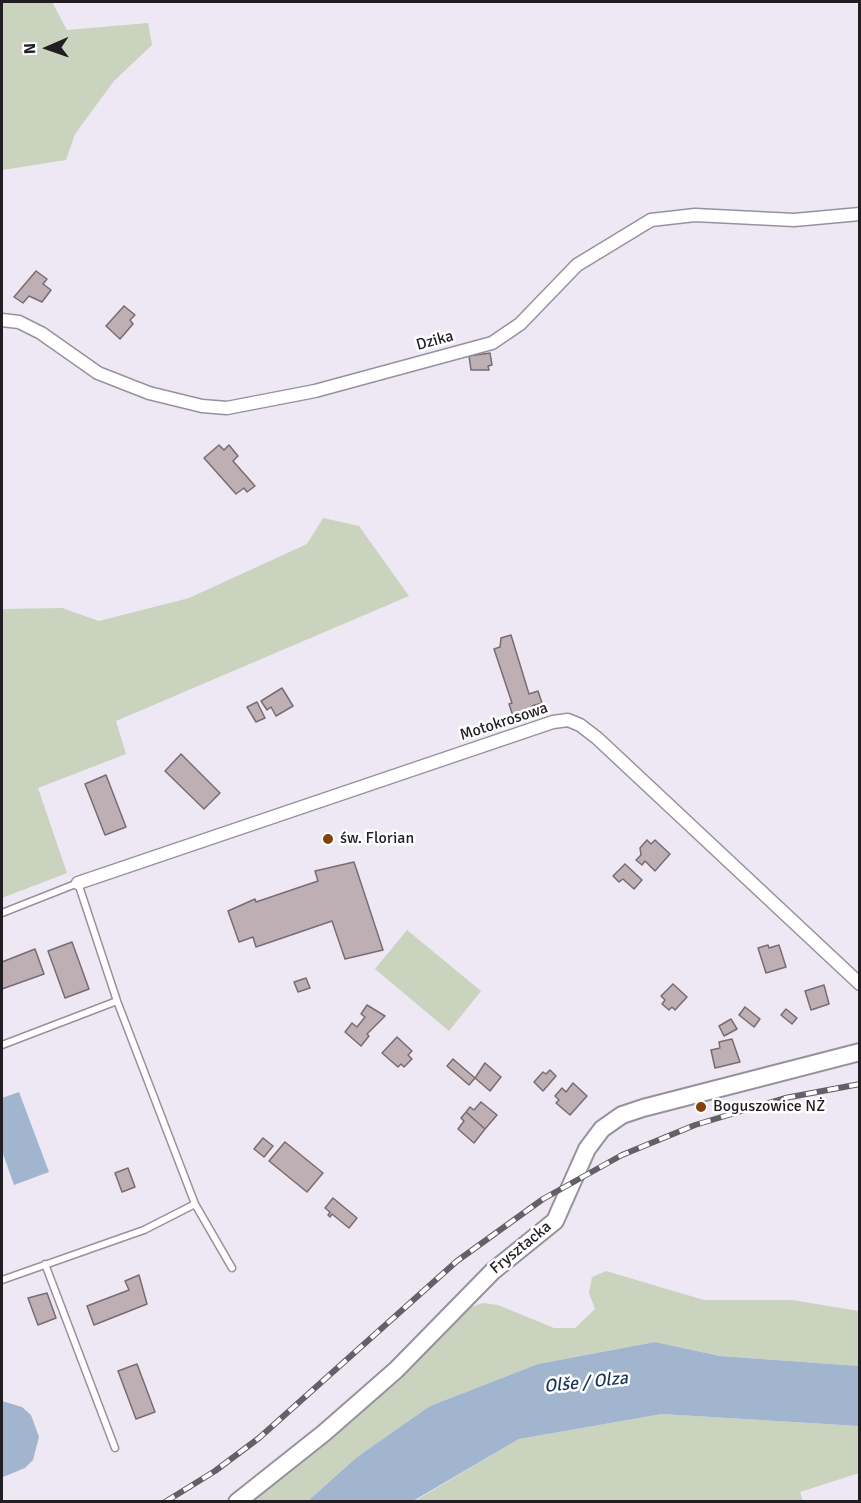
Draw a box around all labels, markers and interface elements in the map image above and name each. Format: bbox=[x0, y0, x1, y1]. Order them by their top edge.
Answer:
north arrow bbox=[18, 18, 78, 78]
text: N bbox=[20, 43, 40, 55]
street label: Dzika bbox=[414, 327, 456, 355]
street label: Motokrosowa bbox=[458, 699, 550, 745]
place label: św. Florian bbox=[340, 829, 414, 849]
marker: św. Florian bbox=[321, 832, 335, 846]
place label: Boguszowice NŻ bbox=[713, 1097, 825, 1117]
marker: Boguszowice NŻ bbox=[694, 1100, 708, 1114]
street label: Frysztacka bbox=[487, 1217, 555, 1279]
water label: Olše / Olza bbox=[543, 1368, 629, 1398]

